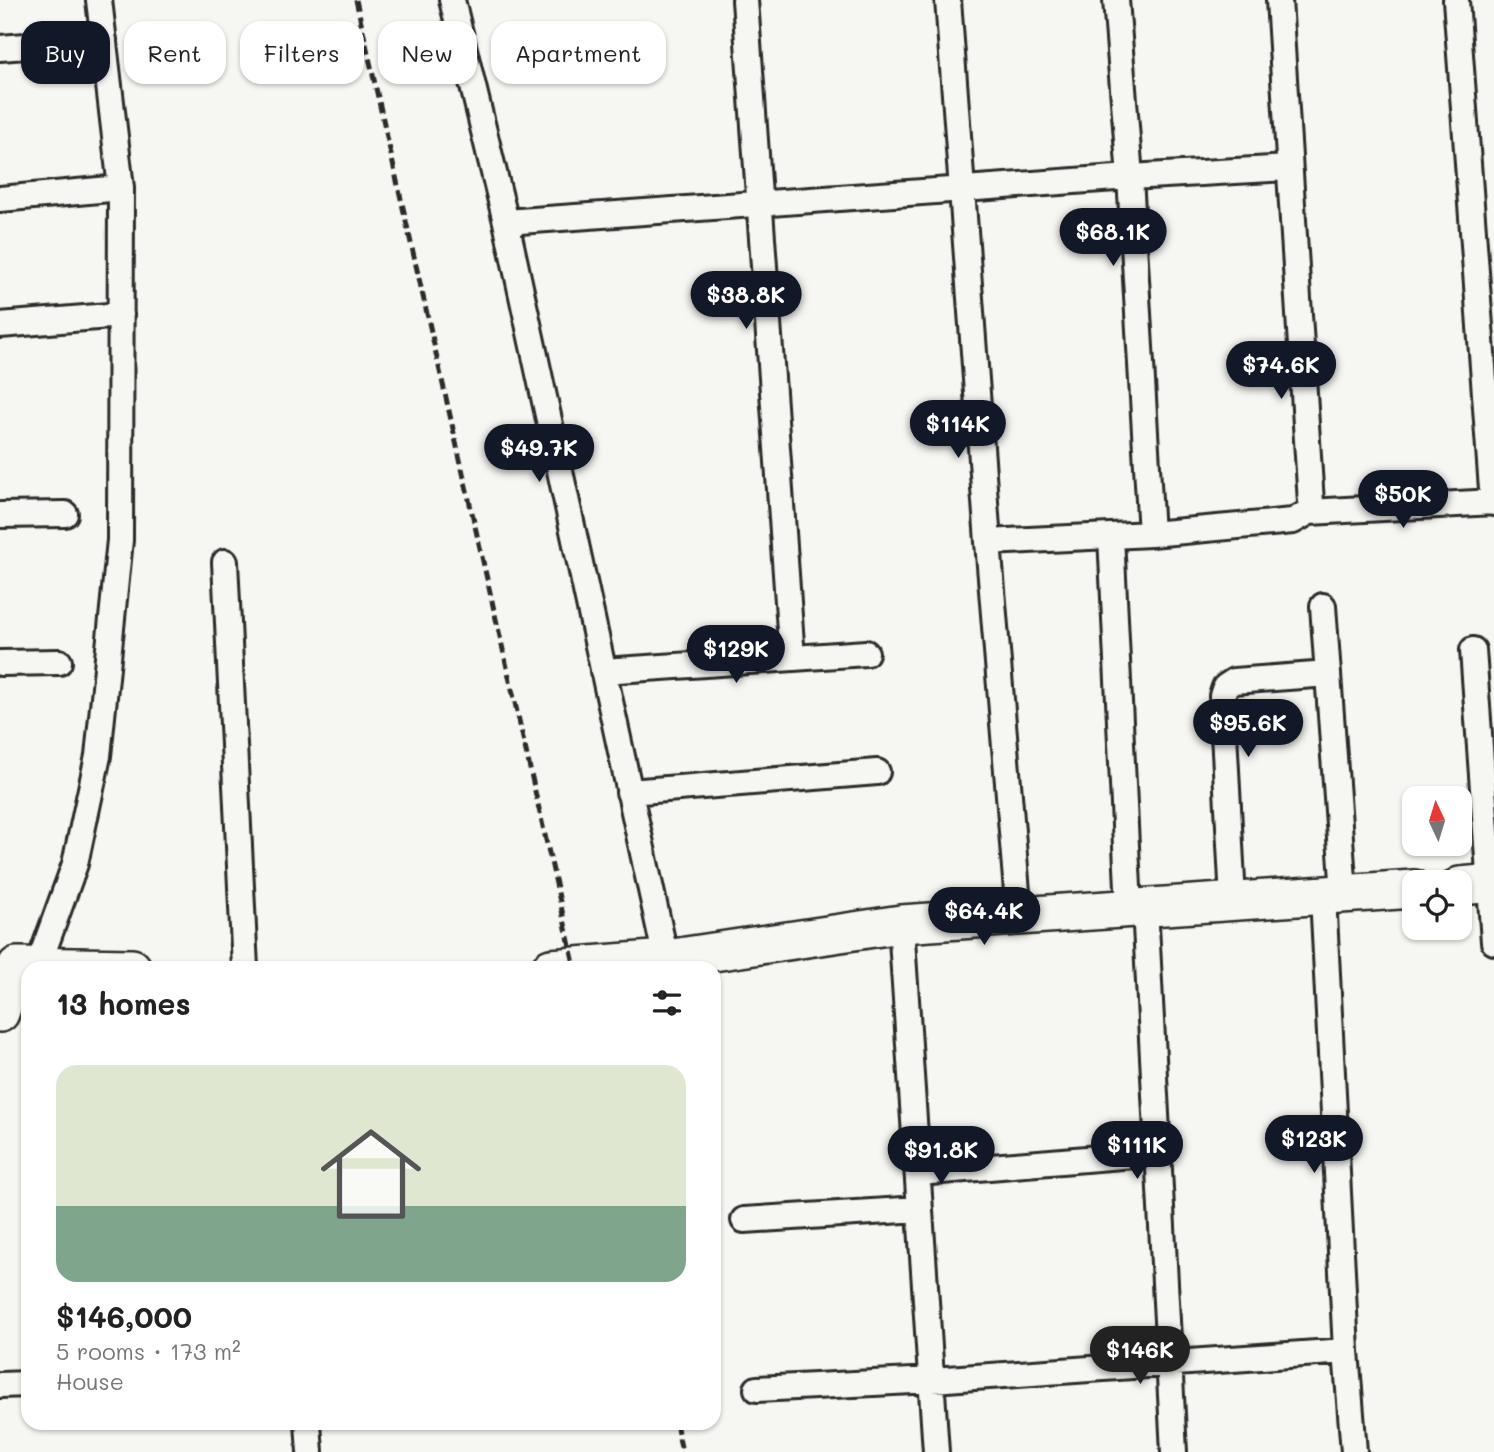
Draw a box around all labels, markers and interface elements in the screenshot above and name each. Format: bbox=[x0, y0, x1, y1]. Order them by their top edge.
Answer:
chip: Buy bbox=[21, 21, 110, 84]
chip: Rent bbox=[124, 21, 226, 84]
chip: Filters bbox=[240, 21, 364, 84]
chip: New bbox=[378, 21, 477, 84]
chip: Apartment bbox=[491, 21, 666, 84]
pin: $68.1K bbox=[1056, 208, 1170, 268]
text: $68.1K bbox=[1076, 216, 1150, 246]
pin: $38.8K bbox=[689, 272, 803, 331]
text: $38.8K bbox=[707, 279, 785, 309]
pin: $74.6K bbox=[1224, 342, 1338, 401]
text: $74.6K bbox=[1242, 349, 1320, 379]
pin: $114K bbox=[909, 400, 1007, 460]
text: $114K bbox=[926, 408, 990, 438]
pin: $49.7K bbox=[482, 424, 596, 484]
text: $49.7K bbox=[500, 432, 578, 462]
pin: $50K bbox=[1362, 470, 1444, 530]
text: $50K bbox=[1374, 478, 1432, 508]
pin: $129K bbox=[687, 626, 785, 685]
text: $129K bbox=[703, 633, 769, 663]
pin: $95.6K bbox=[1191, 700, 1305, 759]
text: $95.6K bbox=[1209, 707, 1287, 737]
north arrow bbox=[1402, 786, 1472, 856]
map controls bbox=[1402, 786, 1472, 940]
button: locate bbox=[1402, 870, 1472, 940]
pin: $64.4K bbox=[927, 888, 1041, 947]
text: $64.4K bbox=[944, 895, 1024, 925]
text: 13 homes bbox=[56, 983, 191, 1023]
icon: filters bbox=[648, 984, 686, 1022]
icon: home bbox=[308, 1111, 434, 1237]
pin: $123K bbox=[1265, 1116, 1363, 1175]
pin: $111K bbox=[1088, 1122, 1186, 1181]
text: $123K bbox=[1281, 1123, 1347, 1153]
pin: $91.8K bbox=[884, 1126, 998, 1186]
text: $111K bbox=[1107, 1129, 1167, 1159]
text: $91.8K bbox=[904, 1134, 978, 1164]
text: $146,000 bbox=[56, 1296, 192, 1336]
pin: $146K bbox=[1091, 1326, 1189, 1386]
text: $146K bbox=[1106, 1334, 1174, 1364]
text: 5 rooms · 173 m² bbox=[56, 1336, 241, 1366]
text: House bbox=[56, 1366, 124, 1396]

